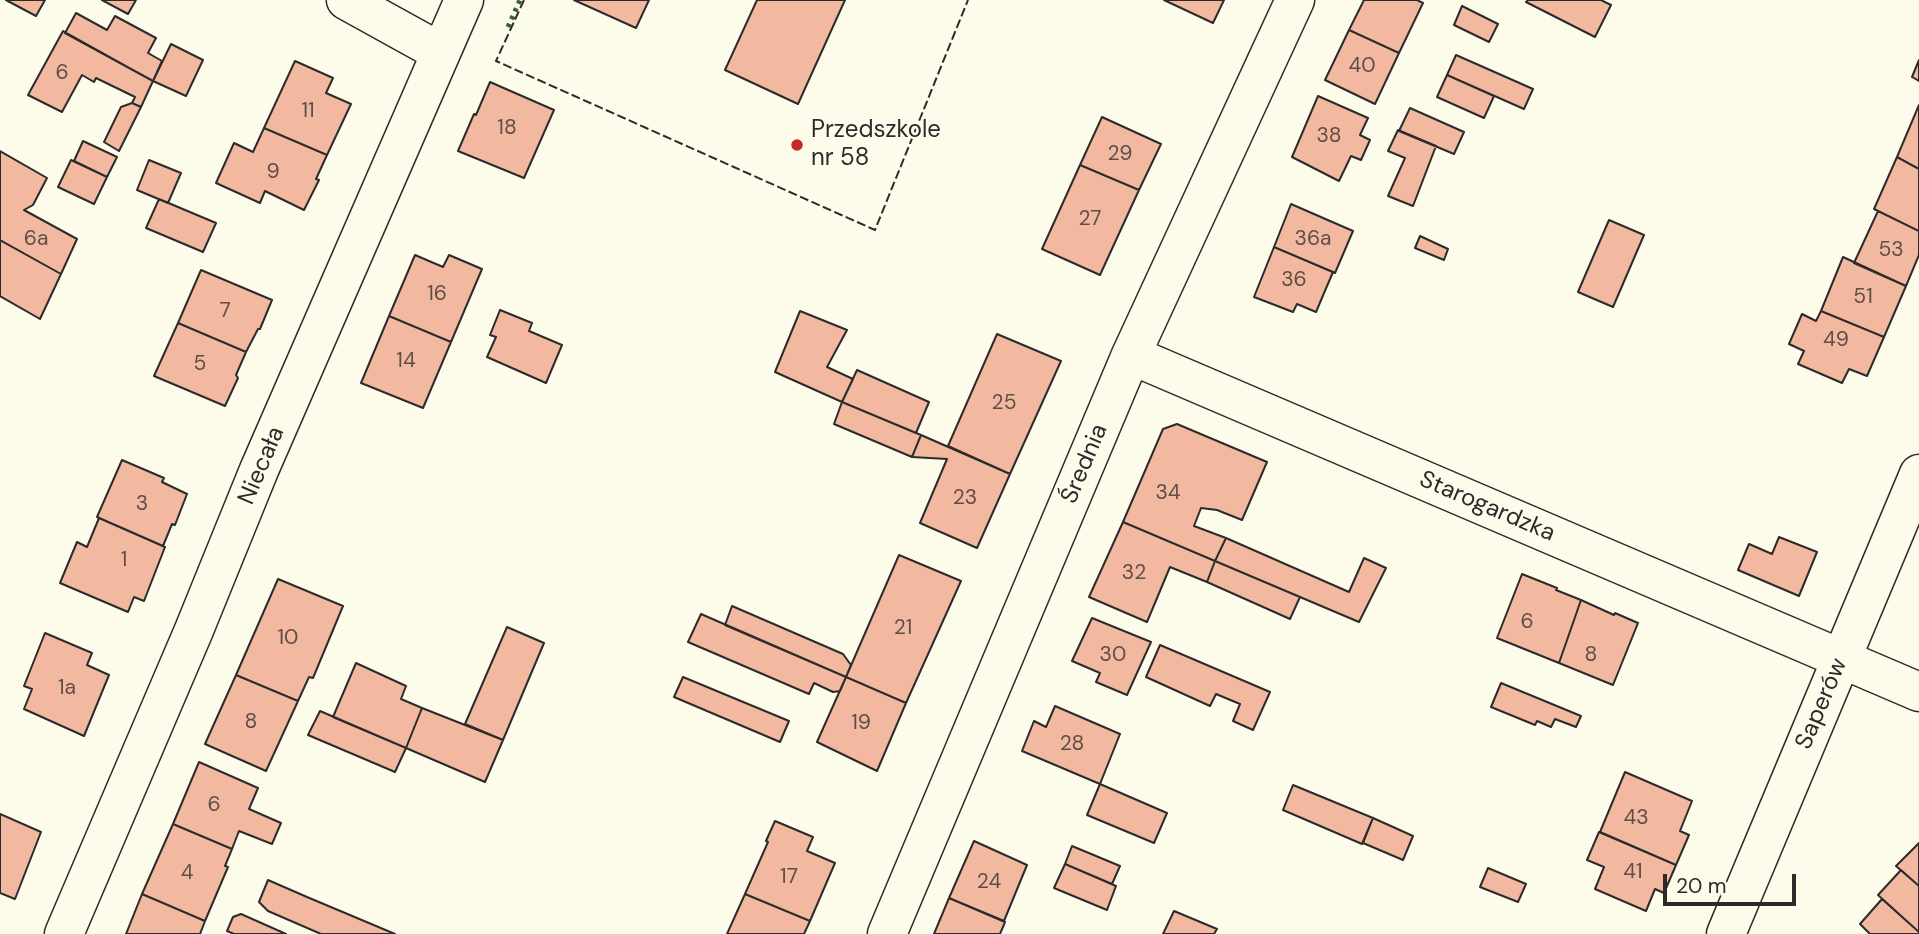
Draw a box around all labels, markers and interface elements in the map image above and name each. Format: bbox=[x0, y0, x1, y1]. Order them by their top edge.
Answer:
house number: 40 bbox=[1348, 53, 1376, 79]
house number: 6 bbox=[55, 60, 69, 86]
house number: 11 bbox=[301, 98, 315, 124]
house number: 18 bbox=[497, 115, 517, 141]
place label: Przedszkole nr 58 bbox=[811, 117, 941, 173]
house number: 38 bbox=[1316, 123, 1342, 149]
marker: Przedszkole nr 58 bbox=[789, 137, 805, 153]
house number: 29 bbox=[1107, 141, 1133, 167]
house number: 9 bbox=[266, 159, 280, 185]
house number: 27 bbox=[1079, 206, 1101, 232]
house number: 6a bbox=[24, 226, 48, 252]
house number: 36a bbox=[1294, 226, 1332, 252]
house number: 53 bbox=[1878, 237, 1904, 263]
house number: 36 bbox=[1281, 267, 1307, 293]
house number: 16 bbox=[427, 281, 447, 307]
house number: 51 bbox=[1853, 284, 1873, 310]
house number: 7 bbox=[219, 298, 231, 324]
house number: 49 bbox=[1823, 327, 1849, 353]
house number: 14 bbox=[396, 348, 416, 374]
house number: 5 bbox=[194, 351, 206, 377]
house number: 25 bbox=[992, 390, 1016, 416]
street label: Średnia bbox=[1055, 420, 1115, 508]
street label: Niecała bbox=[233, 423, 291, 509]
street label: Starogardzka bbox=[1415, 466, 1559, 548]
house number: 34 bbox=[1155, 480, 1181, 506]
house number: 23 bbox=[953, 485, 977, 511]
house number: 3 bbox=[136, 491, 148, 517]
house number: 1 bbox=[121, 547, 127, 573]
house number: 32 bbox=[1122, 560, 1146, 586]
house number: 6 bbox=[1520, 609, 1534, 635]
house number: 21 bbox=[894, 615, 912, 641]
house number: 10 bbox=[278, 625, 298, 651]
house number: 30 bbox=[1100, 642, 1126, 668]
house number: 8 bbox=[1585, 642, 1597, 668]
street label: Saperów bbox=[1790, 654, 1854, 754]
house number: 1a bbox=[58, 675, 76, 701]
house number: 8 bbox=[245, 709, 257, 735]
house number: 19 bbox=[851, 710, 871, 736]
house number: 28 bbox=[1060, 731, 1084, 757]
house number: 6 bbox=[207, 792, 221, 818]
house number: 43 bbox=[1623, 805, 1649, 831]
house number: 41 bbox=[1623, 859, 1643, 885]
house number: 4 bbox=[181, 860, 193, 886]
scale bar bbox=[1667, 860, 1800, 904]
house number: 17 bbox=[780, 864, 798, 890]
house number: 24 bbox=[977, 869, 1001, 895]
text: 20 m bbox=[1676, 872, 1727, 900]

